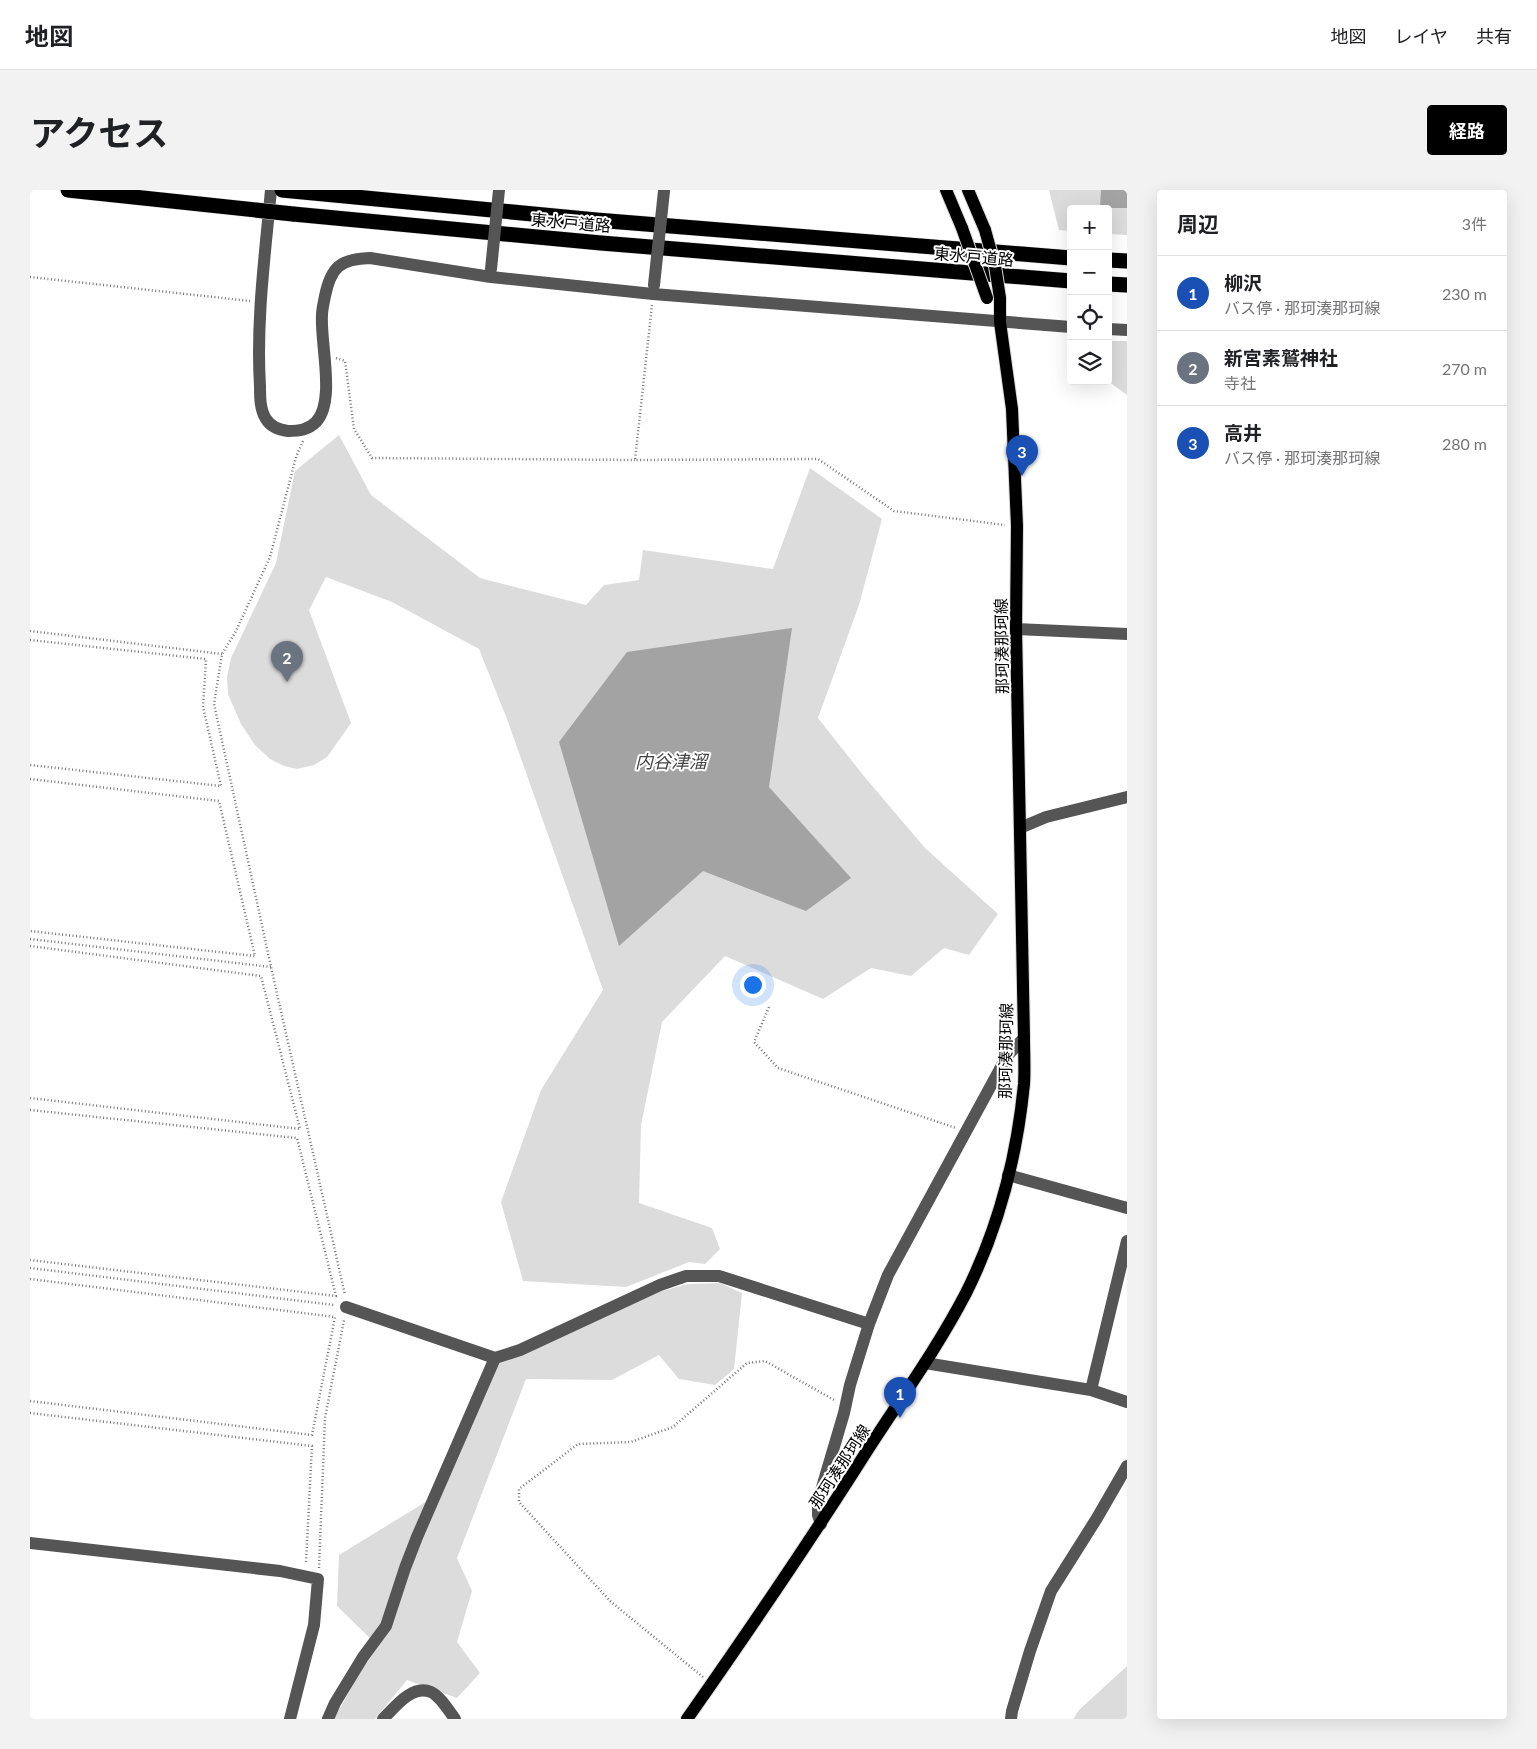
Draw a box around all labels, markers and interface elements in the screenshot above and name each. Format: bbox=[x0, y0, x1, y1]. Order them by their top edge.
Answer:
text: 地図 bbox=[25, 21, 73, 50]
text: 地図 bbox=[1331, 25, 1367, 47]
text: レイヤ bbox=[1395, 25, 1448, 47]
text: 共有 bbox=[1476, 25, 1512, 47]
button: 経路 bbox=[1427, 105, 1507, 155]
text: アクセス bbox=[30, 111, 168, 153]
map controls bbox=[1067, 205, 1112, 385]
button: + bbox=[1067, 205, 1112, 250]
street label: 東水戸道路 bbox=[530, 209, 612, 235]
text: 周辺 bbox=[1177, 211, 1219, 236]
text: 3件 bbox=[1462, 214, 1487, 233]
street label: 東水戸道路 bbox=[933, 243, 1015, 269]
button: − bbox=[1067, 250, 1112, 295]
text: 柳沢 bbox=[1224, 271, 1262, 294]
text: 1 bbox=[1188, 284, 1198, 303]
text: 230 m bbox=[1442, 284, 1487, 303]
button: locate bbox=[1067, 295, 1112, 340]
text: バス停 · 那珂湊那珂線 bbox=[1224, 298, 1380, 317]
button: layers bbox=[1067, 340, 1112, 385]
text: 新宮素鷲神社 bbox=[1224, 346, 1338, 369]
text: 2 bbox=[1188, 359, 1198, 378]
text: 270 m bbox=[1442, 359, 1487, 378]
text: 寺社 bbox=[1224, 373, 1256, 392]
text: 高井 bbox=[1224, 421, 1262, 444]
text: 3 bbox=[1188, 434, 1198, 453]
text: 280 m bbox=[1442, 434, 1487, 453]
pin: 3 bbox=[1006, 435, 1038, 476]
text: バス停 · 那珂湊那珂線 bbox=[1224, 448, 1380, 467]
street label: 那珂湊那珂線 bbox=[991, 598, 1011, 694]
pin: 2 bbox=[271, 641, 303, 682]
water label: 内谷津溜 bbox=[635, 750, 710, 772]
your location bbox=[740, 972, 766, 998]
street label: 那珂湊那珂線 bbox=[995, 1003, 1015, 1099]
pin: 1 bbox=[884, 1377, 916, 1418]
street label: 那珂湊那珂線 bbox=[805, 1421, 873, 1511]

